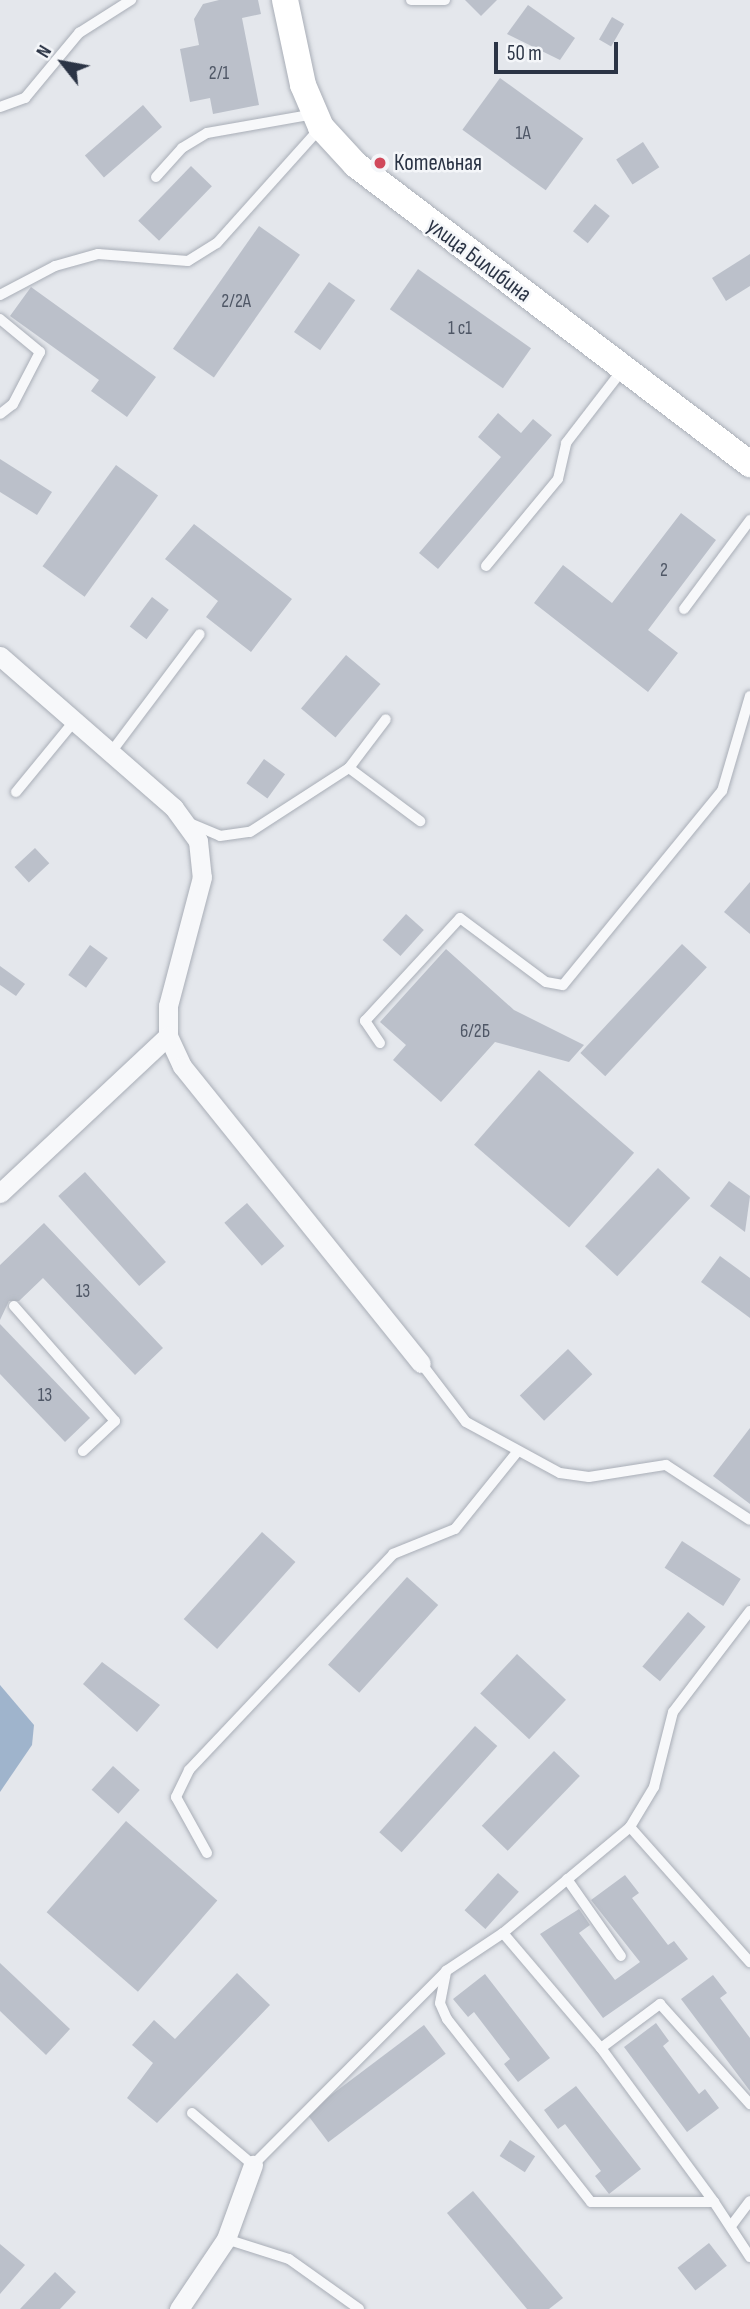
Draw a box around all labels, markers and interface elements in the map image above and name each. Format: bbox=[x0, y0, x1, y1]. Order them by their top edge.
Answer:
north arrow bbox=[28, 28, 98, 98]
scale bar bbox=[498, 28, 622, 72]
text: 50 m bbox=[507, 41, 542, 66]
text: N bbox=[32, 42, 57, 62]
house number: 2/1 bbox=[209, 63, 229, 85]
house number: 1А bbox=[515, 123, 531, 145]
place label: Котельная bbox=[394, 149, 482, 177]
marker: Котельная bbox=[372, 155, 388, 171]
street label: улица Билибина bbox=[421, 212, 537, 308]
house number: 2/2А bbox=[221, 291, 251, 313]
house number: 1 с1 bbox=[448, 318, 472, 340]
house number: 2 bbox=[660, 560, 668, 582]
house number: 6/2Б bbox=[460, 1021, 490, 1043]
house number: 13 bbox=[76, 1281, 90, 1303]
house number: 13 bbox=[38, 1385, 52, 1407]

